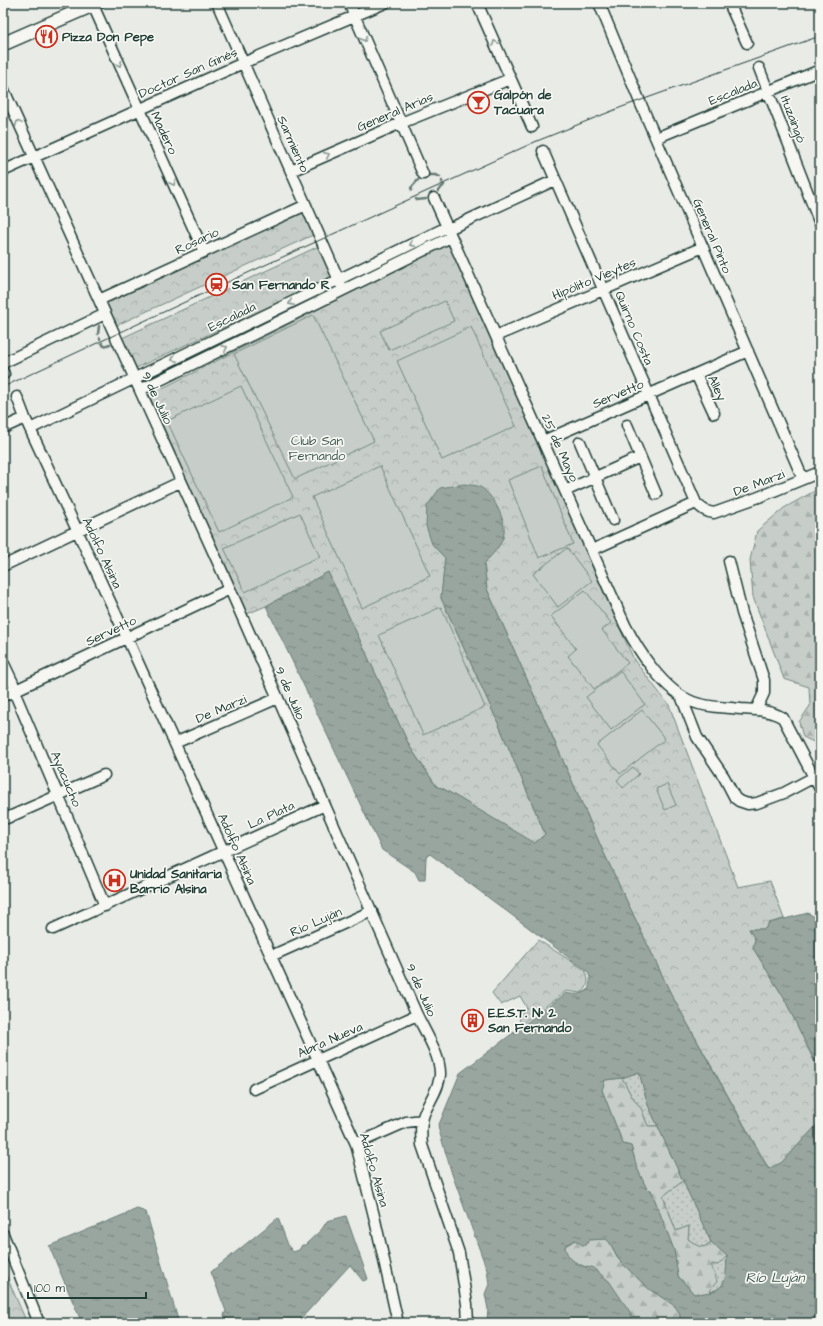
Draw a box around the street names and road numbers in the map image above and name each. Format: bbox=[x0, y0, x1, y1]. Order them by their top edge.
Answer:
street label: Doctor San Ginés bbox=[136, 43, 241, 103]
street label: Escalada bbox=[706, 74, 760, 110]
street label: General Arias bbox=[354, 88, 436, 136]
street label: Ituzaingó bbox=[775, 93, 810, 146]
street label: Madero bbox=[146, 109, 182, 158]
street label: Sarmiento bbox=[273, 113, 314, 176]
street label: General Pinto bbox=[688, 196, 736, 277]
street label: Rosario bbox=[172, 223, 222, 259]
street label: Hipólito Vieytes bbox=[549, 253, 639, 306]
street label: Quirno Costa bbox=[610, 288, 658, 368]
street label: Escalada bbox=[205, 298, 259, 336]
street label: 9 de Julio bbox=[137, 369, 177, 428]
street label: Alley bbox=[702, 372, 731, 404]
street label: Servetto bbox=[590, 375, 647, 413]
street label: 25 de Mayo bbox=[536, 411, 583, 486]
street label: De Marzi bbox=[731, 465, 787, 501]
street label: Adolfo Alsina bbox=[78, 514, 126, 592]
street label: Servetto bbox=[83, 611, 140, 651]
street label: 9 de Julio bbox=[270, 664, 310, 723]
street label: De Marzi bbox=[193, 690, 249, 728]
street label: Ayacucho bbox=[45, 748, 86, 811]
street label: La Plata bbox=[245, 796, 298, 834]
street label: Adolfo Alsina bbox=[213, 810, 261, 888]
street label: Río Luján bbox=[287, 902, 345, 941]
street label: 9 de Julio bbox=[401, 961, 441, 1020]
street label: Abra Nueva bbox=[294, 1017, 366, 1062]
street label: Adolfo Alsina bbox=[355, 1131, 393, 1210]

